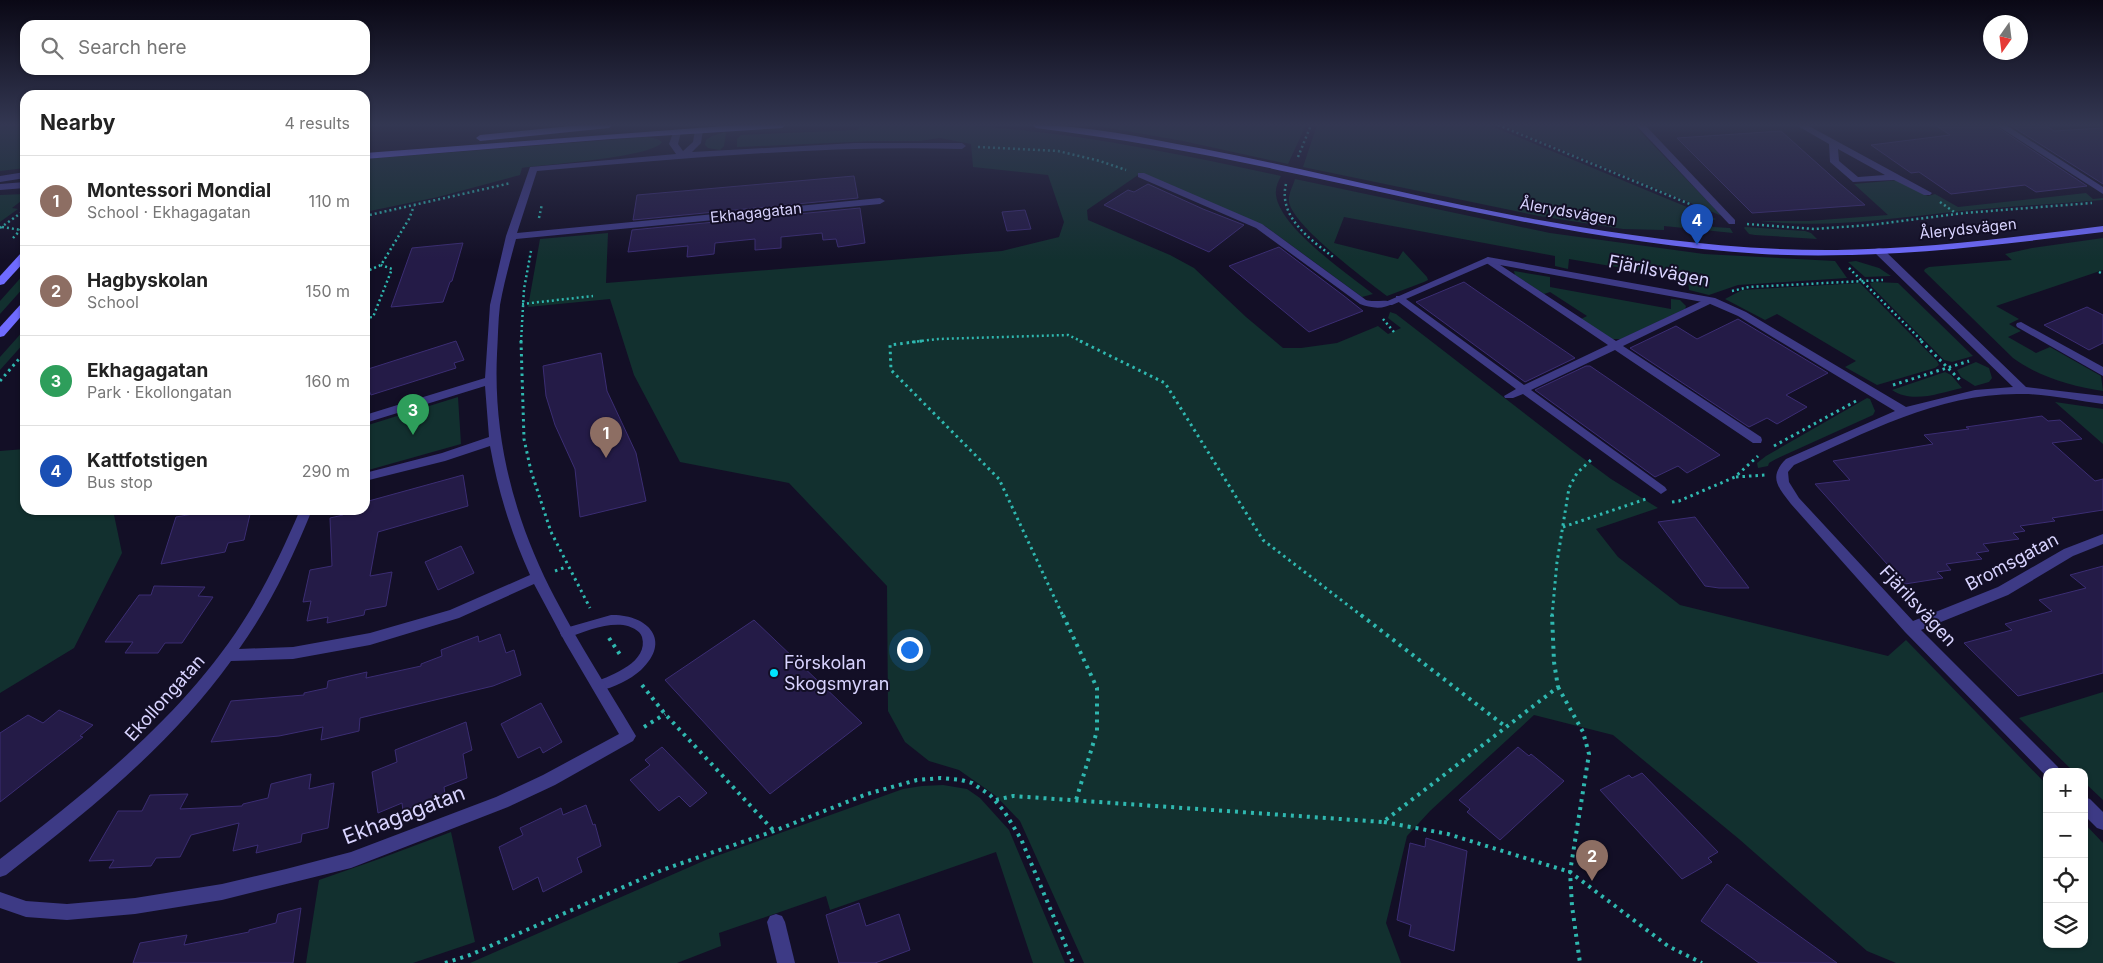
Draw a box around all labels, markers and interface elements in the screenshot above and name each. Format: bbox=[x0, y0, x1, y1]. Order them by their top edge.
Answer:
north arrow bbox=[1983, 15, 2028, 60]
search box bbox=[20, 20, 370, 75]
icon: search bbox=[38, 34, 66, 62]
text: Search here bbox=[78, 36, 187, 59]
text: Nearby bbox=[40, 110, 115, 135]
text: 4 results bbox=[285, 113, 350, 133]
text: Montessori Mondial bbox=[87, 179, 271, 202]
text: 1 bbox=[53, 191, 59, 211]
text: 110 m bbox=[308, 191, 350, 211]
street label: Ålerydsvägen bbox=[1518, 194, 1618, 229]
street label: Ekhagagatan bbox=[709, 198, 803, 227]
text: School · Ekhagagatan bbox=[87, 202, 251, 222]
pin: 4 bbox=[1681, 204, 1713, 245]
street label: Ålerydsvägen bbox=[1919, 214, 2017, 243]
street label: Fjärilsvägen bbox=[1607, 250, 1711, 291]
text: Hagbyskolan bbox=[87, 269, 208, 292]
text: 2 bbox=[51, 281, 61, 301]
text: 150 m bbox=[305, 281, 350, 301]
text: School bbox=[87, 292, 139, 312]
text: Ekhagagatan bbox=[87, 359, 208, 382]
text: 3 bbox=[51, 371, 61, 391]
text: 160 m bbox=[305, 371, 350, 391]
text: Park · Ekollongatan bbox=[87, 382, 232, 402]
pin: 3 bbox=[397, 394, 429, 435]
pin: 1 bbox=[590, 417, 622, 458]
text: Kattfotstigen bbox=[87, 449, 208, 472]
text: 4 bbox=[51, 461, 61, 481]
text: 290 m bbox=[302, 461, 350, 481]
text: Bus stop bbox=[87, 472, 153, 492]
street label: Bromsgatan bbox=[1962, 528, 2062, 595]
street label: Fjärilsvägen bbox=[1876, 561, 1961, 650]
your location bbox=[897, 637, 923, 663]
street label: Ekollongatan bbox=[120, 650, 209, 745]
place label: Förskolan Skogsmyran bbox=[784, 652, 890, 694]
marker: Förskolan Skogsmyran bbox=[768, 667, 780, 679]
map controls bbox=[2043, 768, 2088, 948]
button: + bbox=[2043, 768, 2088, 813]
street label: Ekhagagatan bbox=[339, 780, 468, 849]
button: − bbox=[2043, 813, 2088, 858]
pin: 2 bbox=[1576, 840, 1608, 881]
button: locate bbox=[2043, 858, 2088, 903]
button: layers bbox=[2043, 903, 2088, 948]

